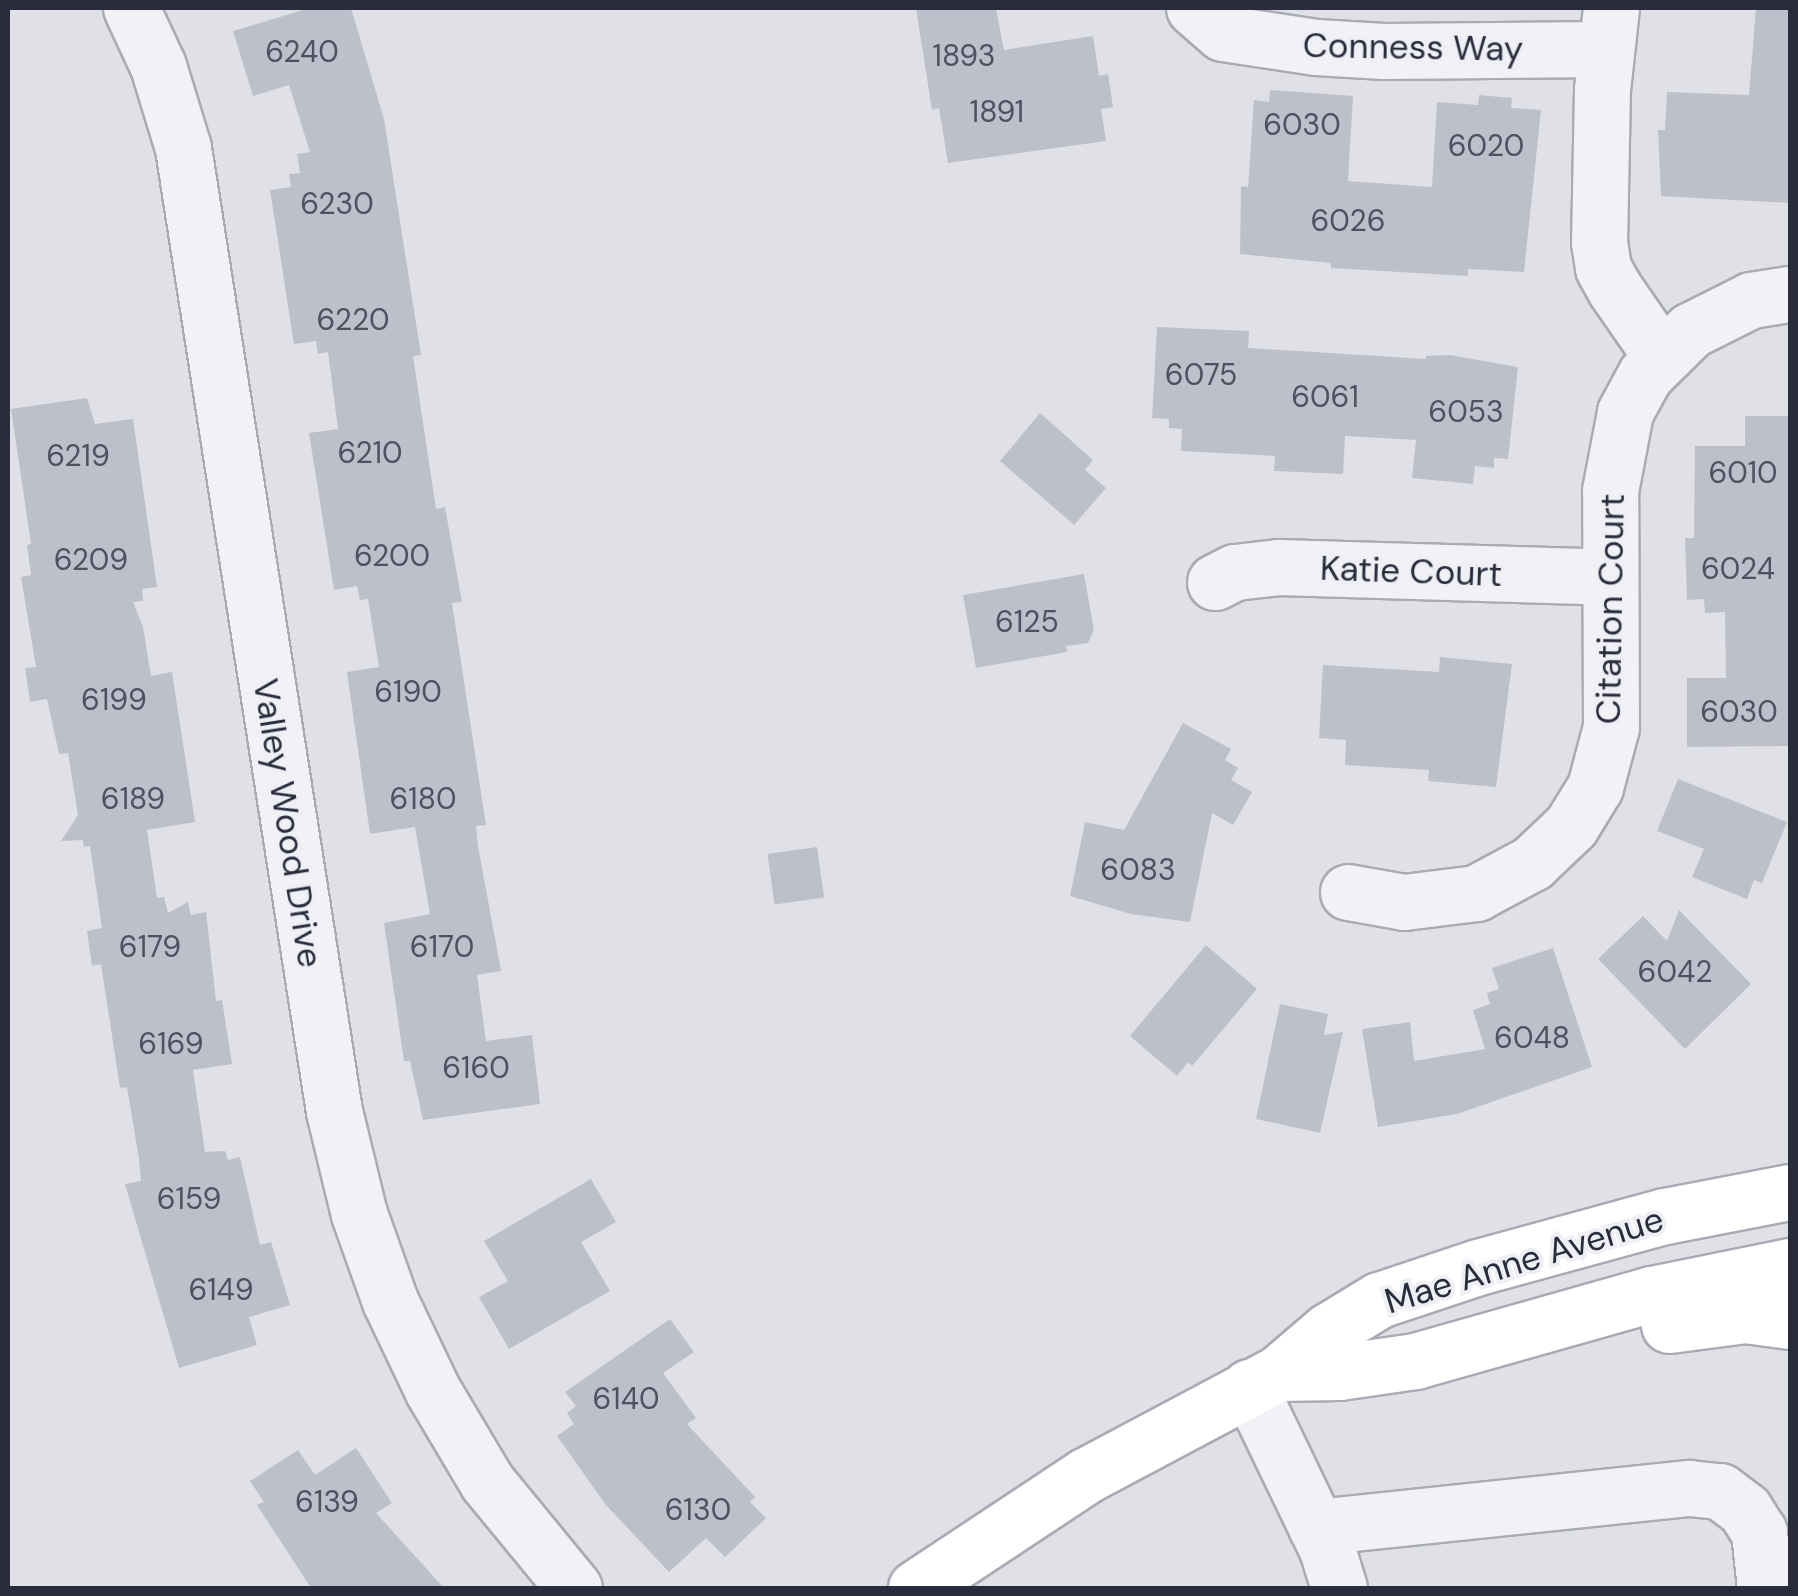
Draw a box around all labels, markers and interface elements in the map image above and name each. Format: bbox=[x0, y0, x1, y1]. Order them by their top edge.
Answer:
street label: Conness Way bbox=[1302, 24, 1524, 70]
house number: 6240 bbox=[265, 34, 339, 70]
house number: 1893 bbox=[933, 38, 995, 74]
house number: 1891 bbox=[970, 94, 1024, 130]
house number: 6030 bbox=[1263, 107, 1341, 143]
house number: 6020 bbox=[1448, 128, 1524, 164]
house number: 6230 bbox=[300, 186, 374, 222]
house number: 6026 bbox=[1310, 203, 1386, 239]
house number: 6220 bbox=[317, 302, 389, 338]
house number: 6075 bbox=[1165, 357, 1237, 393]
house number: 6061 bbox=[1291, 379, 1359, 415]
house number: 6053 bbox=[1428, 394, 1504, 430]
house number: 6210 bbox=[337, 435, 403, 471]
house number: 6219 bbox=[46, 438, 110, 474]
house number: 6010 bbox=[1708, 455, 1778, 491]
street label: Citation Court bbox=[1587, 493, 1633, 725]
house number: 6200 bbox=[354, 538, 430, 574]
house number: 6209 bbox=[54, 542, 128, 578]
street label: Katie Court bbox=[1319, 547, 1503, 595]
house number: 6024 bbox=[1701, 551, 1775, 587]
house number: 6125 bbox=[995, 604, 1059, 640]
house number: 6190 bbox=[374, 674, 442, 710]
street label: Valley Wood Drive bbox=[244, 676, 332, 970]
house number: 6199 bbox=[81, 682, 147, 718]
house number: 6030 bbox=[1700, 694, 1778, 730]
house number: 6189 bbox=[101, 781, 165, 817]
house number: 6180 bbox=[390, 781, 456, 817]
house number: 6083 bbox=[1100, 852, 1176, 888]
house number: 6179 bbox=[119, 929, 181, 965]
house number: 6170 bbox=[410, 929, 474, 965]
house number: 6042 bbox=[1638, 954, 1712, 990]
house number: 6048 bbox=[1494, 1020, 1570, 1056]
house number: 6169 bbox=[138, 1026, 204, 1062]
house number: 6160 bbox=[442, 1050, 510, 1086]
house number: 6159 bbox=[157, 1181, 221, 1217]
street label: Mae Anne Avenue bbox=[1380, 1198, 1668, 1322]
house number: 6149 bbox=[188, 1272, 254, 1308]
house number: 6140 bbox=[593, 1381, 659, 1417]
house number: 6139 bbox=[295, 1484, 359, 1520]
house number: 6130 bbox=[665, 1492, 731, 1528]

